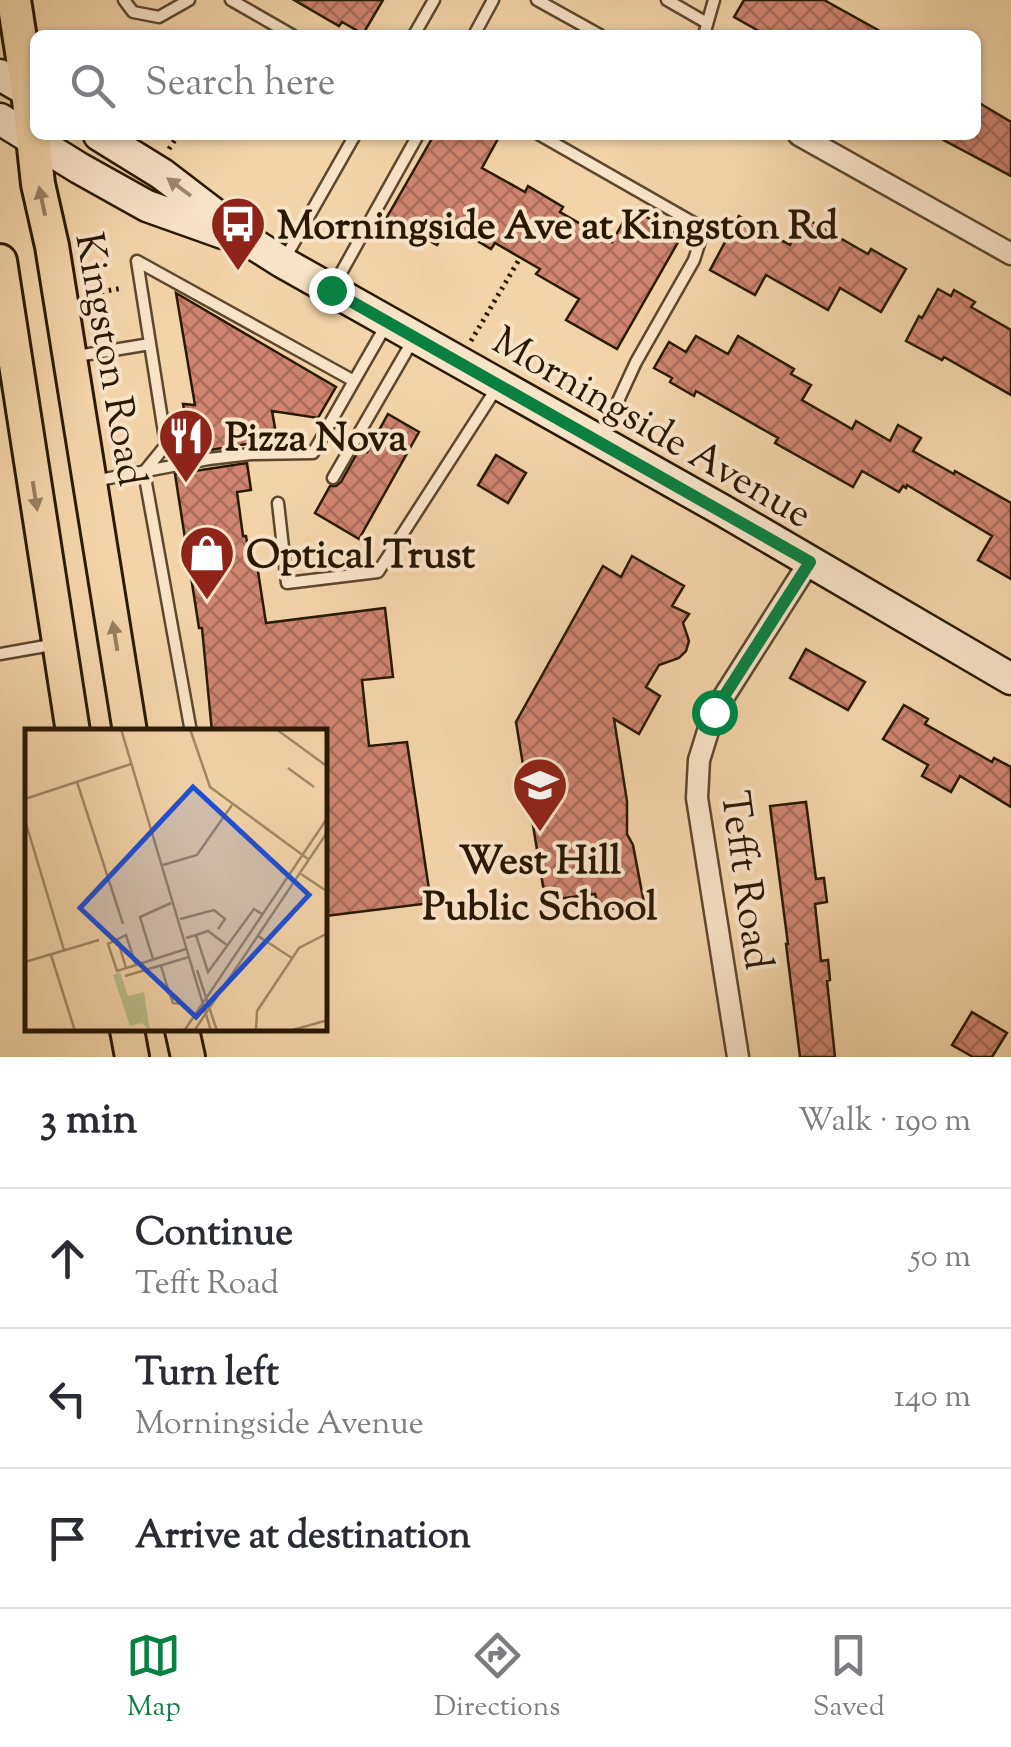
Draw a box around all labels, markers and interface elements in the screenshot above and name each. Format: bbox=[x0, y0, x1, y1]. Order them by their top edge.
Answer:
search box bbox=[30, 30, 981, 140]
icon: search bbox=[65, 58, 120, 113]
text: Search here bbox=[145, 58, 336, 112]
one-way arrow bbox=[166, 177, 192, 198]
one-way arrow bbox=[33, 185, 49, 216]
bus stop icon: Morningside Ave at Kingston Rd bbox=[208, 194, 268, 273]
place label: Morningside Ave at Kingston Rd bbox=[277, 200, 839, 257]
street label: Kingston Road bbox=[57, 229, 158, 491]
route end bbox=[309, 268, 355, 314]
street label: Morningside Avenue bbox=[480, 315, 821, 545]
restaurant icon: Pizza Nova bbox=[156, 406, 216, 485]
place label: Pizza Nova bbox=[225, 412, 408, 469]
one-way arrow bbox=[28, 481, 44, 512]
shop icon: Optical Trust bbox=[177, 523, 237, 602]
place label: Optical Trust bbox=[246, 529, 476, 586]
one-way arrow bbox=[107, 619, 122, 651]
route start bbox=[692, 690, 738, 736]
inset map bbox=[25, 729, 328, 1032]
school or university icon: West Hill Public School bbox=[510, 755, 570, 834]
street label: Tefft Road bbox=[703, 788, 784, 974]
place label: West Hill Public School bbox=[423, 835, 658, 938]
text: 3 min bbox=[40, 1092, 137, 1152]
text: Walk · 190 m bbox=[798, 1099, 971, 1145]
text: Continue bbox=[135, 1208, 293, 1262]
icon: ahead bbox=[40, 1231, 95, 1286]
text: 50 m bbox=[910, 1235, 971, 1281]
text: Tefft Road bbox=[135, 1262, 279, 1308]
text: Turn left bbox=[135, 1348, 279, 1402]
icon: left bbox=[40, 1371, 95, 1426]
text: 140 m bbox=[894, 1375, 971, 1421]
text: Morningside Avenue bbox=[135, 1402, 424, 1448]
icon: arrive bbox=[40, 1511, 95, 1566]
text: Arrive at destination bbox=[135, 1511, 471, 1565]
tab: Map bbox=[126, 1628, 181, 1728]
tab: Directions bbox=[434, 1628, 560, 1728]
tab: Saved bbox=[813, 1628, 885, 1728]

